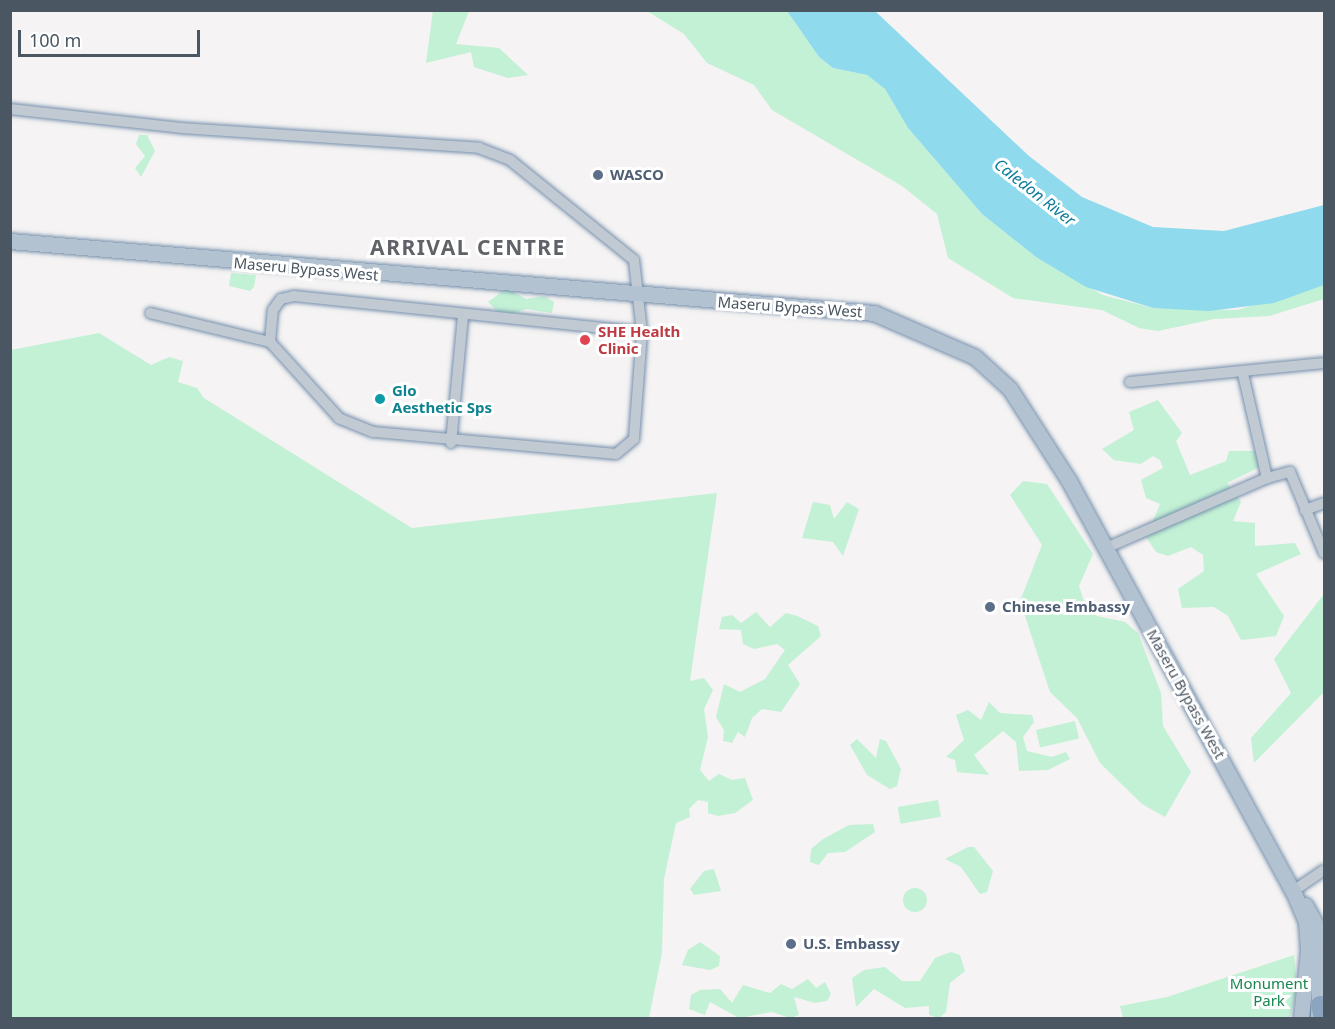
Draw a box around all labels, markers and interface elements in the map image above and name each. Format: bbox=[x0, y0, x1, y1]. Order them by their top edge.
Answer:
scale bar bbox=[21, 18, 202, 56]
text: 100 m bbox=[29, 28, 81, 52]
water label: Caledon River bbox=[991, 154, 1079, 230]
place label: WASCO bbox=[610, 166, 664, 184]
marker: WASCO bbox=[591, 168, 605, 182]
district label: ARRIVAL CENTRE bbox=[370, 234, 566, 260]
street label: Maseru Bypass West bbox=[233, 254, 379, 284]
street label: Maseru Bypass West bbox=[717, 293, 863, 321]
place label: SHE Health Clinic bbox=[598, 322, 680, 357]
marker: SHE Health Clinic bbox=[576, 331, 594, 349]
place label: Glo Aesthetic Sps bbox=[392, 381, 492, 416]
marker: Glo Aesthetic Sps bbox=[373, 392, 387, 406]
place label: Chinese Embassy bbox=[1002, 598, 1130, 616]
marker: Chinese Embassy bbox=[983, 600, 997, 614]
street label: Maseru Bypass West bbox=[1143, 626, 1229, 762]
place label: U.S. Embassy bbox=[803, 935, 900, 953]
marker: U.S. Embassy bbox=[784, 937, 798, 951]
park label: Monument Park bbox=[1230, 974, 1308, 1009]

